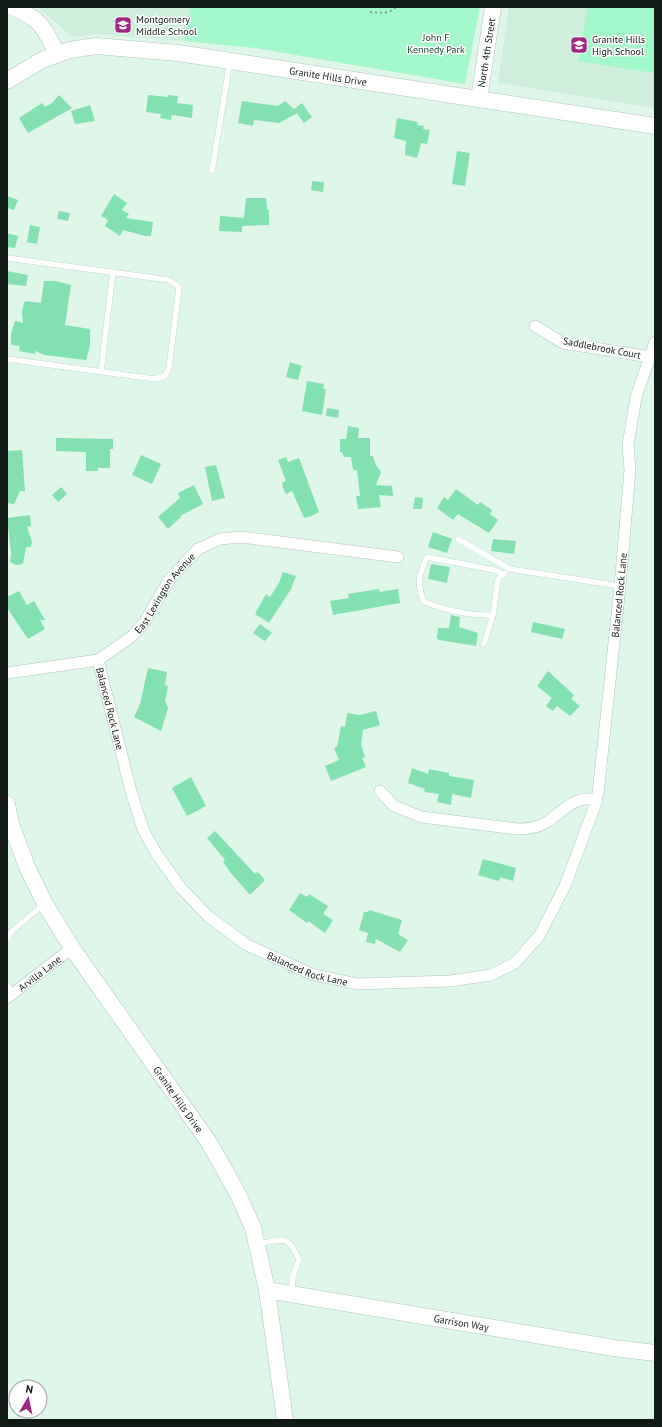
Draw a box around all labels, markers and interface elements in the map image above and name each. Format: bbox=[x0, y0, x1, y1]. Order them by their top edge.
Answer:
place label: Montgomery Middle School bbox=[136, 13, 197, 38]
school or university icon: Montgomery Middle School bbox=[113, 15, 133, 35]
street label: North 4th Street bbox=[474, 16, 498, 88]
park label: John F Kennedy Park bbox=[407, 31, 465, 56]
place label: Granite Hills High School bbox=[592, 33, 645, 58]
school or university icon: Granite Hills High School bbox=[569, 35, 589, 55]
street label: Granite Hills Drive bbox=[288, 64, 368, 88]
street label: Saddlebrook Court bbox=[562, 334, 643, 362]
street label: East Lexington Avenue bbox=[131, 550, 198, 636]
street label: Balanced Rock Lane bbox=[608, 552, 629, 638]
street label: Balanced Rock Lane bbox=[94, 666, 127, 751]
street label: Balanced Rock Lane bbox=[265, 948, 349, 988]
street label: Arvilla Lane bbox=[15, 952, 64, 994]
street label: Granite Hills Drive bbox=[151, 1063, 206, 1135]
street label: Garrison Way bbox=[433, 1311, 490, 1334]
north arrow bbox=[8, 1379, 48, 1419]
text: N bbox=[25, 1382, 34, 1397]

